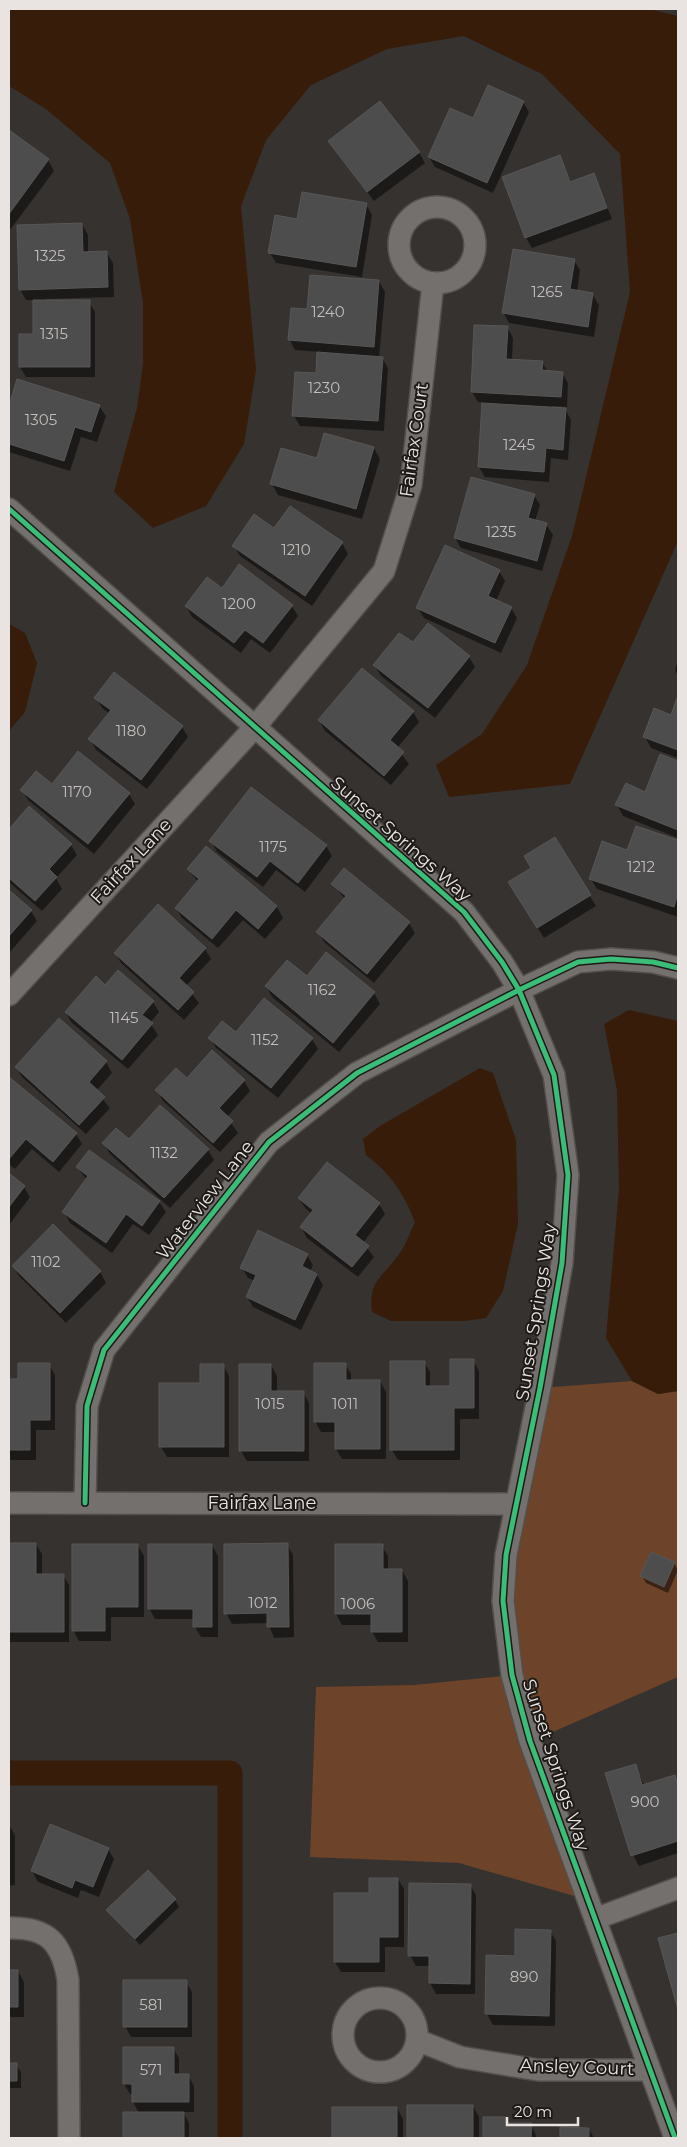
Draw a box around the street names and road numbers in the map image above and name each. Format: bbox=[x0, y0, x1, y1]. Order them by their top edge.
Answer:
street label: Fairfax Court bbox=[395, 381, 433, 499]
street label: Sunset Springs Way bbox=[326, 772, 476, 906]
street label: Fairfax Lane bbox=[86, 814, 176, 908]
street label: Waterview Lane bbox=[152, 1136, 258, 1264]
street label: Sunset Springs Way bbox=[511, 1222, 561, 1402]
street label: Fairfax Lane bbox=[208, 1492, 317, 1514]
street label: Sunset Springs Way bbox=[518, 1676, 594, 1854]
street label: Ansley Court bbox=[519, 2054, 635, 2080]

